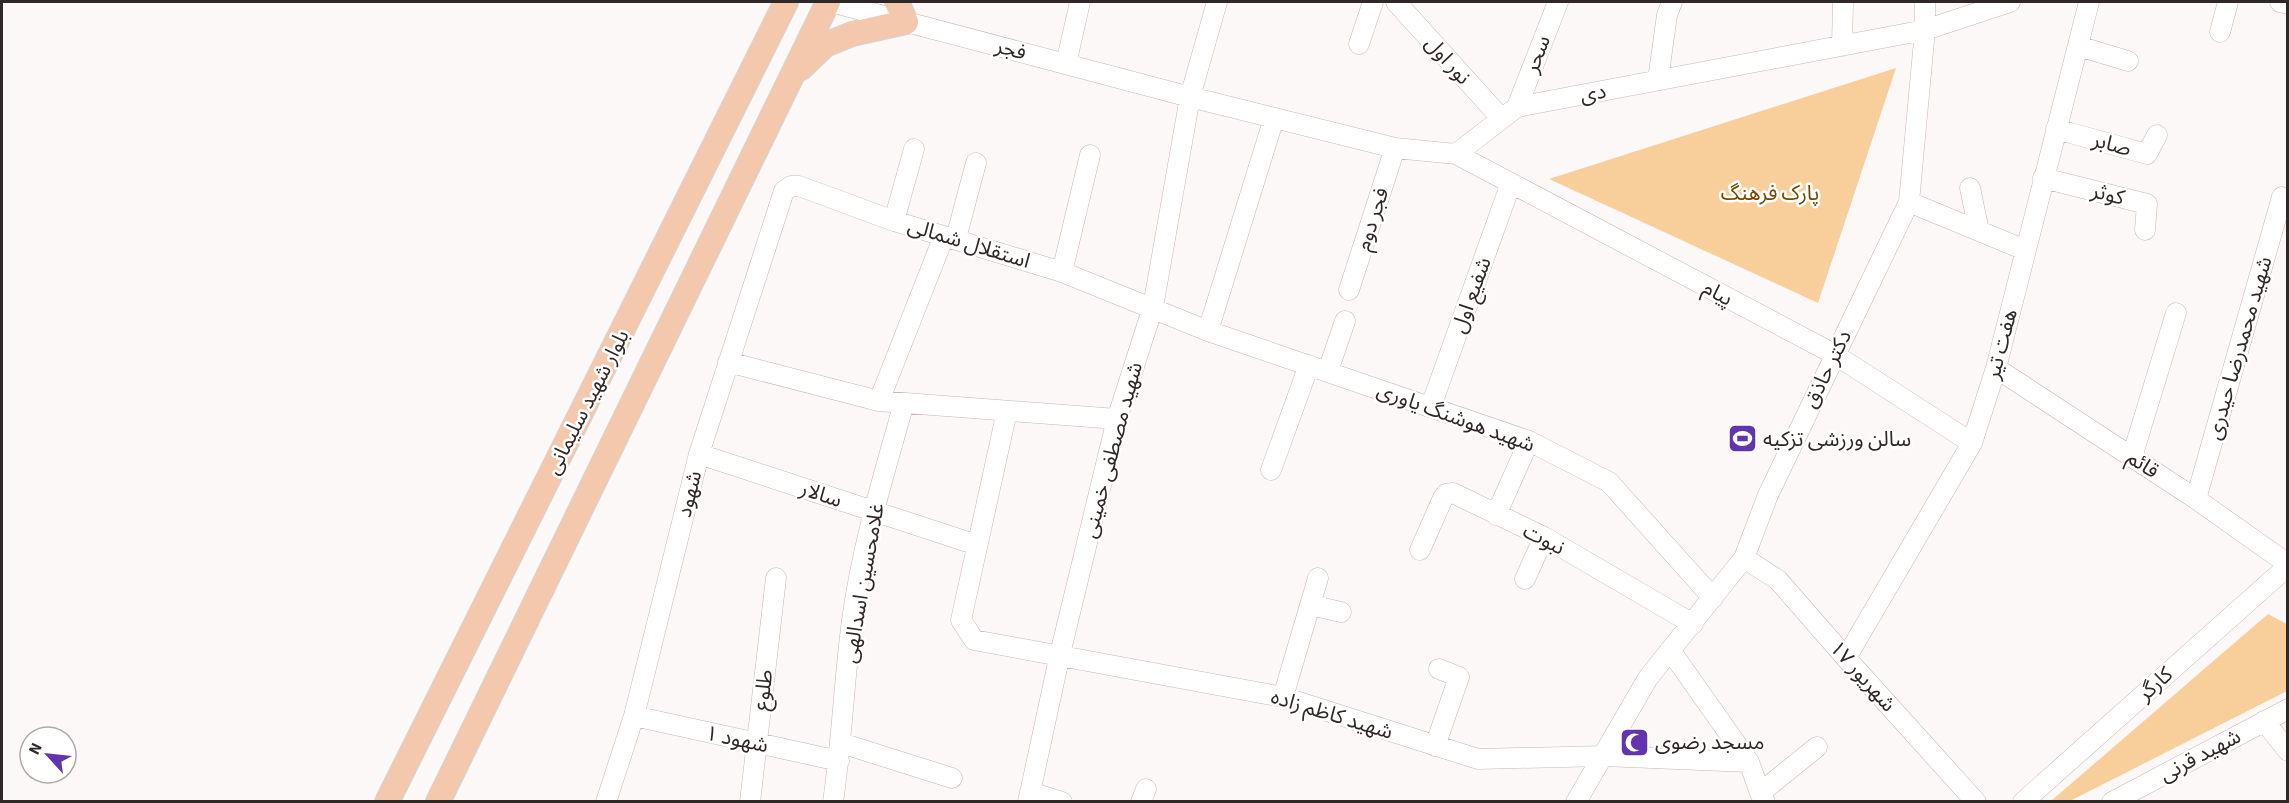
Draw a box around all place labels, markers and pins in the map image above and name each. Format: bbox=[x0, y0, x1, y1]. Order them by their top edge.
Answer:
sports icon: سالن ورزشی تزکیه bbox=[1726, 423, 1758, 455]
place label: سالن ورزشی تزکیه bbox=[1763, 424, 1911, 454]
mosque icon: مسجد رضوی bbox=[1618, 726, 1650, 758]
place label: مسجد رضوی bbox=[1655, 727, 1765, 757]

